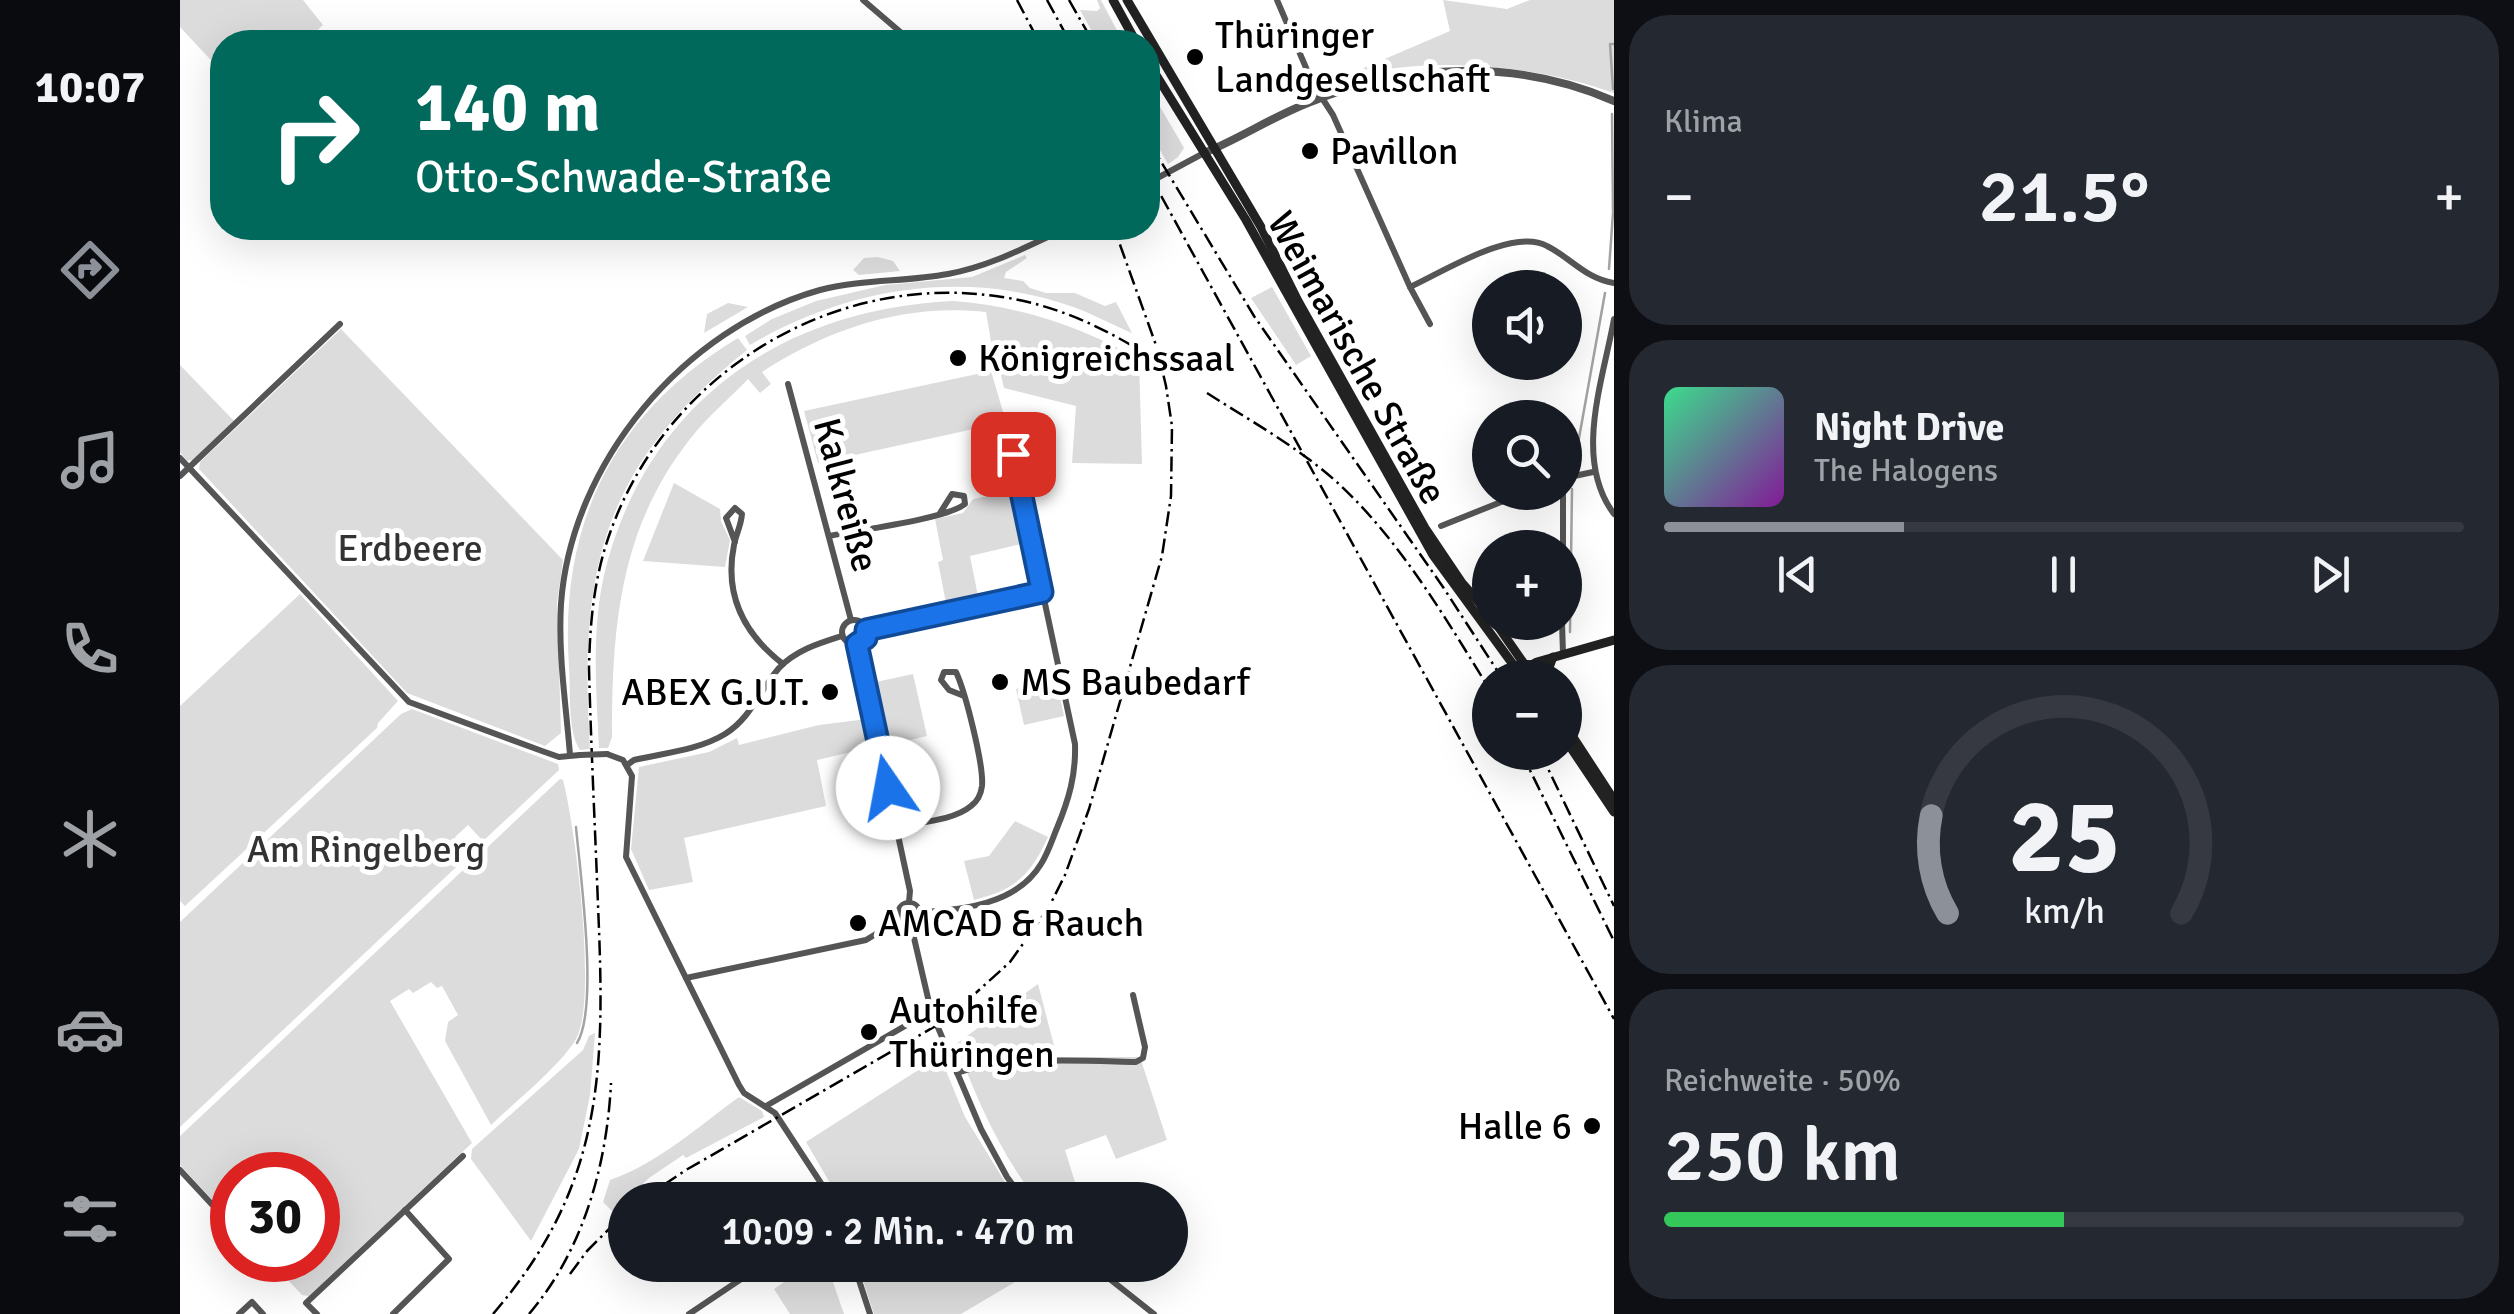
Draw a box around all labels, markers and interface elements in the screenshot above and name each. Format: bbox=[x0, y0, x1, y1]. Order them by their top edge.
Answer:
place label: Thüringer Landgesellschaft bbox=[1215, 12, 1491, 103]
marker: Thüringer Landgesellschaft bbox=[1184, 46, 1206, 68]
text: 10:07 bbox=[35, 60, 145, 115]
text: 140 m bbox=[415, 64, 600, 150]
icon: right bbox=[250, 70, 380, 200]
text: Klima bbox=[1664, 102, 1743, 141]
place label: Pavillon bbox=[1330, 128, 1459, 175]
marker: Pavillon bbox=[1299, 140, 1321, 162]
text: Otto-Schwade-Straße bbox=[415, 150, 832, 205]
text: 21.5° bbox=[1978, 150, 2150, 243]
text: − bbox=[1664, 163, 1694, 231]
text: + bbox=[2434, 163, 2464, 231]
street label: Weimarische Straße bbox=[1257, 203, 1457, 513]
icon: directions bbox=[55, 235, 125, 305]
map controls bbox=[1472, 270, 1582, 770]
button: sound bbox=[1472, 270, 1582, 380]
place label: Königreichssaal bbox=[978, 335, 1235, 382]
marker: Königreichssaal bbox=[947, 347, 969, 369]
button: search bbox=[1472, 400, 1582, 510]
text: Night Drive bbox=[1814, 404, 2004, 451]
pin bbox=[971, 412, 1056, 497]
street label: Kalkreiße bbox=[803, 413, 889, 577]
icon: music bbox=[55, 425, 125, 495]
icon: arrive bbox=[986, 427, 1041, 482]
text: The Halogens bbox=[1814, 451, 1998, 490]
park label: Erdbeere bbox=[337, 525, 483, 572]
button: + bbox=[1472, 530, 1582, 640]
icon: previous bbox=[1770, 547, 1825, 602]
icon: pause bbox=[2036, 547, 2091, 602]
icon: next bbox=[2303, 547, 2358, 602]
icon: phone bbox=[55, 614, 125, 684]
place label: MS Baubedarf bbox=[1020, 659, 1252, 706]
button: − bbox=[1472, 660, 1582, 770]
place label: ABEX G.U.T. bbox=[621, 669, 810, 716]
marker: MS Baubedarf bbox=[989, 671, 1011, 693]
marker: ABEX G.U.T. bbox=[819, 681, 841, 703]
position arrow bbox=[836, 736, 940, 840]
text: 25 bbox=[2008, 773, 2120, 901]
icon: climate bbox=[55, 804, 125, 874]
park label: Am Ringelberg bbox=[247, 826, 485, 873]
text: km/h bbox=[2024, 889, 2104, 933]
place label: AMCAD & Rauch bbox=[878, 900, 1144, 947]
marker: AMCAD & Rauch bbox=[847, 912, 869, 934]
place label: Autohilfe Thüringen bbox=[889, 987, 1055, 1078]
icon: car bbox=[55, 994, 125, 1064]
marker: Autohilfe Thüringen bbox=[858, 1021, 880, 1043]
text: Reichweite · 50% bbox=[1664, 1061, 1901, 1100]
place label: Halle 6 bbox=[1458, 1103, 1572, 1150]
text: 250 km bbox=[1664, 1109, 1901, 1202]
marker: Halle 6 bbox=[1581, 1115, 1603, 1137]
speed limit sign: 30 bbox=[210, 1152, 340, 1282]
icon: filters bbox=[55, 1184, 125, 1254]
text: 10:09 · 2 Min. · 470 m bbox=[722, 1208, 1074, 1255]

